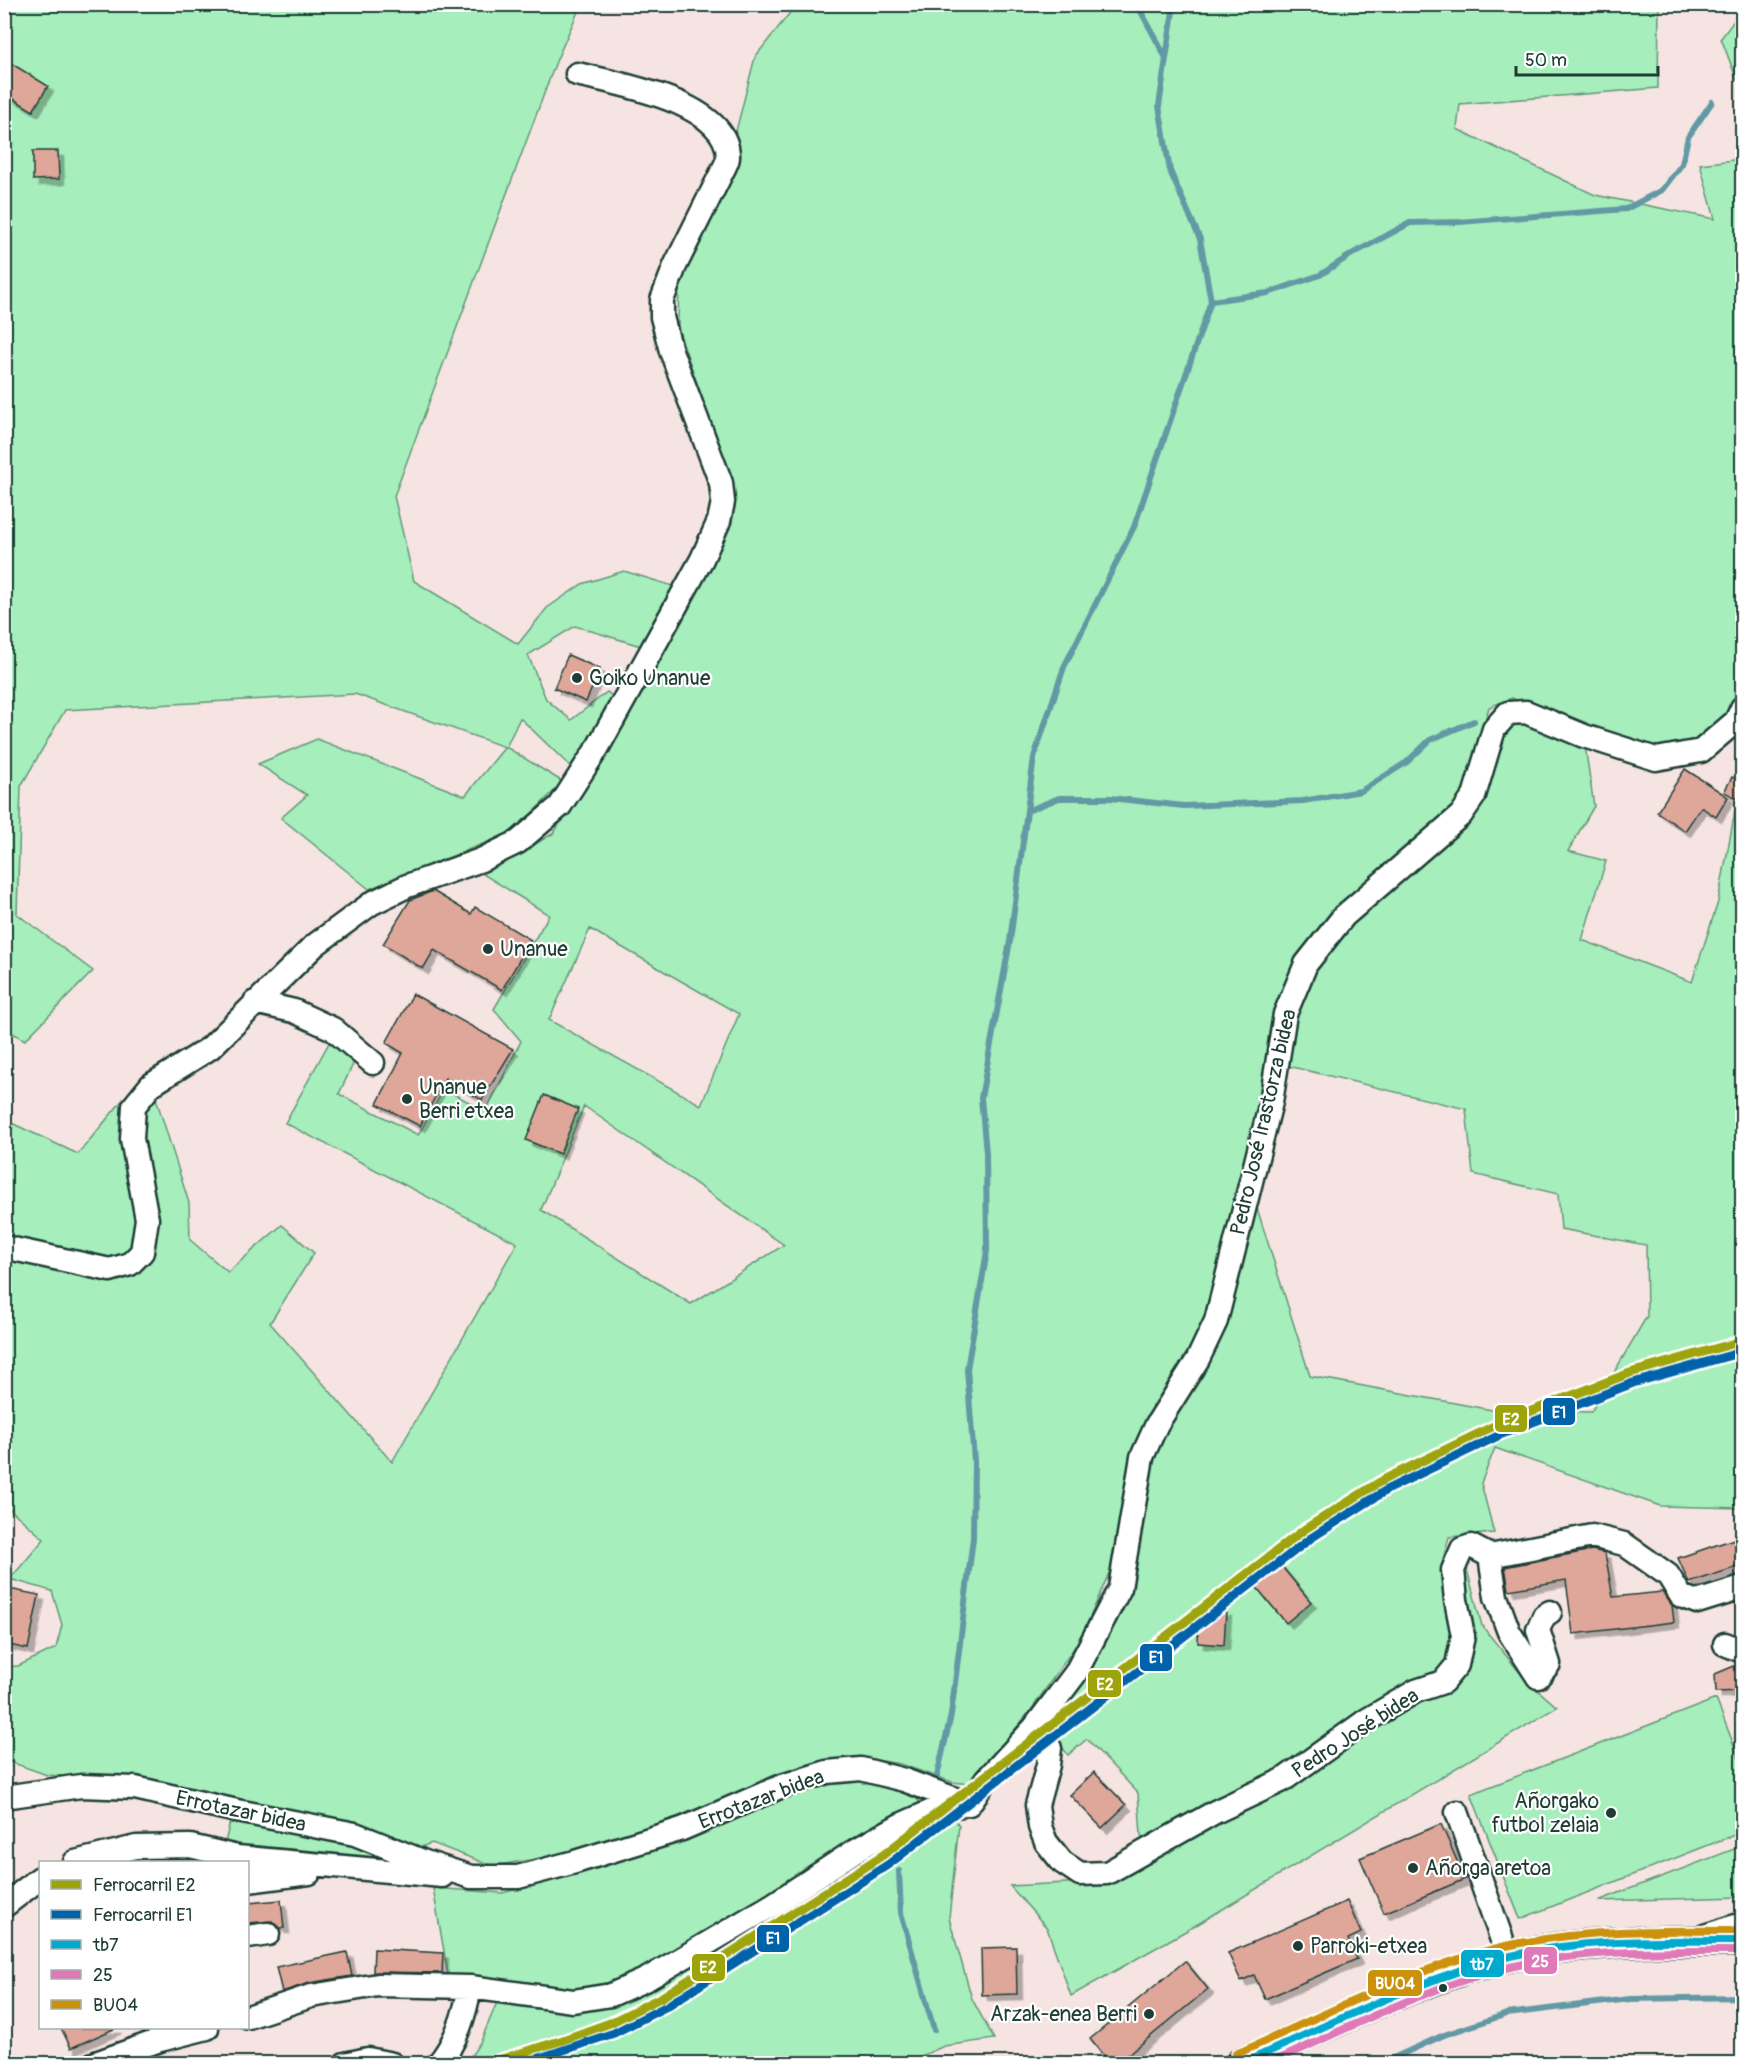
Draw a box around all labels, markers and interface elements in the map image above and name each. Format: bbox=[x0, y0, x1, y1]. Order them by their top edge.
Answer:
scale bar bbox=[1516, 39, 1658, 77]
text: 50 m bbox=[1525, 49, 1567, 72]
place label: Goiko Unanue bbox=[589, 665, 711, 692]
marker: Goiko Unanue bbox=[570, 671, 584, 685]
place label: Unanue bbox=[500, 936, 568, 963]
marker: Unanue bbox=[481, 942, 495, 956]
street label: Pedro José Irastorza bidea bbox=[1224, 1006, 1303, 1238]
place label: Unanue Berri etxea bbox=[419, 1074, 514, 1125]
marker: Unanue Berri etxea bbox=[400, 1092, 414, 1106]
line badge: E1 bbox=[1542, 1397, 1576, 1426]
text: E1 bbox=[1552, 1403, 1566, 1423]
line badge: E2 bbox=[1494, 1404, 1528, 1433]
text: E2 bbox=[1502, 1410, 1520, 1430]
line badge: E1 bbox=[1139, 1643, 1173, 1672]
text: E1 bbox=[1149, 1648, 1163, 1668]
line badge: E2 bbox=[1087, 1669, 1122, 1698]
text: E2 bbox=[1096, 1675, 1114, 1695]
street label: Pedro José bidea bbox=[1287, 1682, 1424, 1785]
street label: Errotazar bidea bbox=[695, 1763, 828, 1836]
street label: Errotazar bidea bbox=[173, 1785, 308, 1838]
place label: Añorgako futbol zelaia bbox=[1492, 1788, 1599, 1839]
marker: Añorgako futbol zelaia bbox=[1604, 1806, 1618, 1820]
place label: Añorga aretoa bbox=[1425, 1855, 1551, 1882]
legend bbox=[39, 1861, 249, 2029]
marker: Añorga aretoa bbox=[1406, 1861, 1420, 1875]
text: Ferrocarril E2 bbox=[93, 1874, 196, 1897]
text: Ferrocarril E1 bbox=[93, 1904, 193, 1927]
line badge: E1 bbox=[756, 1924, 790, 1953]
text: E1 bbox=[766, 1929, 780, 1949]
place label: Parroki-etxea bbox=[1310, 1933, 1427, 1960]
text: tb7 bbox=[92, 1934, 119, 1957]
marker: Parroki-etxea bbox=[1291, 1939, 1305, 1953]
line badge: 25 bbox=[1523, 1946, 1558, 1975]
line badge: tb7 bbox=[1460, 1949, 1505, 1978]
text: 25 bbox=[1531, 1952, 1549, 1972]
line badge: E2 bbox=[691, 1953, 726, 1982]
text: tb7 bbox=[1470, 1955, 1494, 1975]
text: E2 bbox=[699, 1958, 717, 1978]
text: 25 bbox=[93, 1964, 113, 1987]
line badge: BU04 bbox=[1367, 1969, 1423, 1997]
text: BU04 bbox=[1375, 1974, 1416, 1994]
unlabelled marker bbox=[1437, 1982, 1449, 1994]
text: BU04 bbox=[93, 1994, 138, 2017]
place label: Arzak-enea Berri bbox=[990, 2001, 1137, 2028]
marker: Arzak-enea Berri bbox=[1142, 2007, 1156, 2021]

